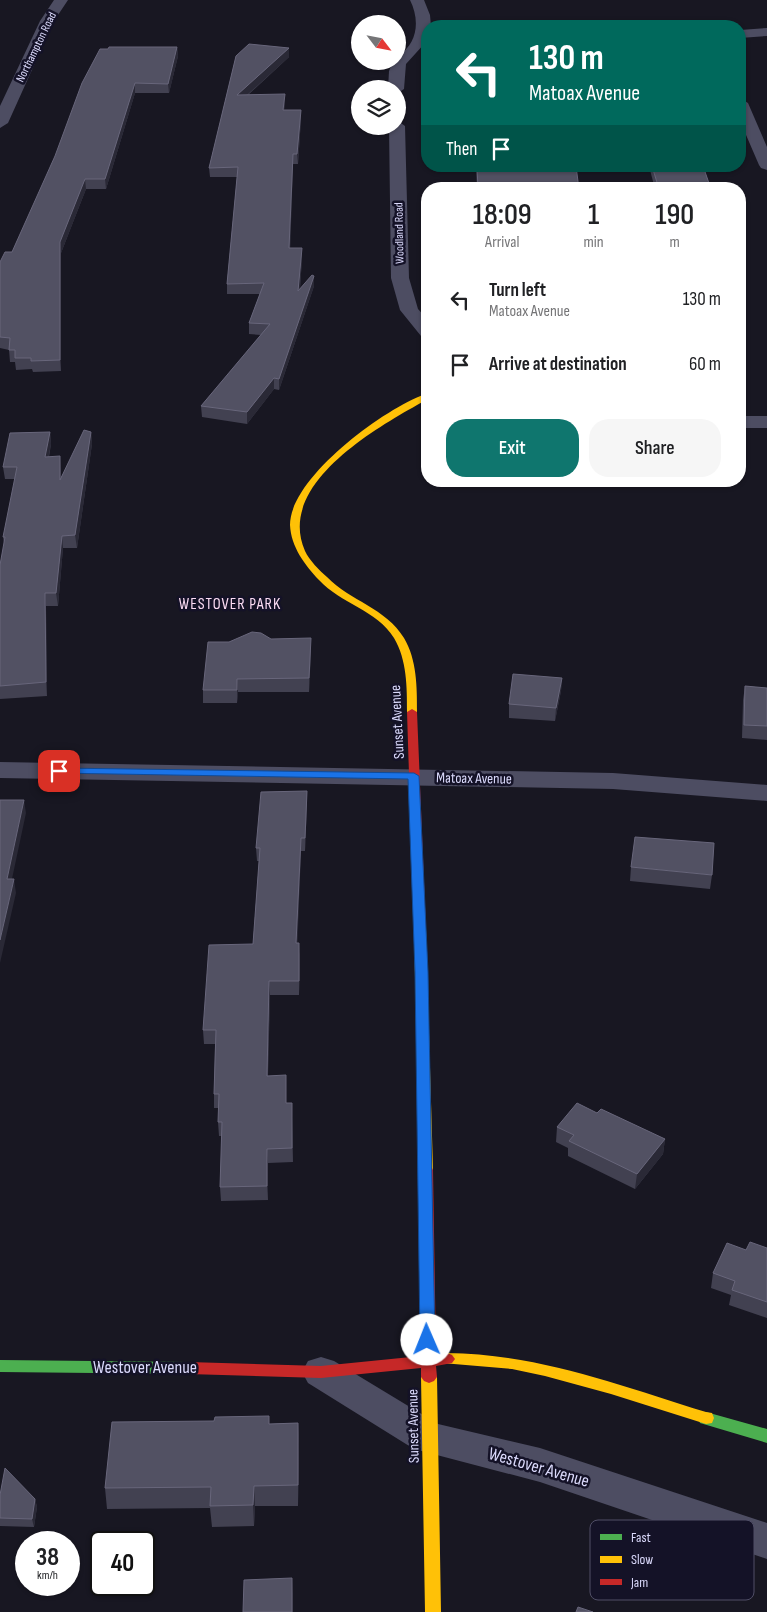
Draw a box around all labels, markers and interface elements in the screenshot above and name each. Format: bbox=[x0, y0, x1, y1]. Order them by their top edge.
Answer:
street label: Northampton Road bbox=[13, 10, 60, 85]
north arrow bbox=[351, 15, 406, 70]
map controls bbox=[351, 15, 406, 135]
text: 130 m bbox=[529, 37, 604, 80]
icon: left bbox=[446, 40, 511, 105]
button: layers bbox=[351, 80, 406, 135]
text: Matoax Avenue bbox=[529, 80, 640, 107]
icon: arrive bbox=[487, 135, 515, 163]
text: Then bbox=[446, 138, 477, 161]
text: 18:09 bbox=[473, 197, 532, 233]
text: 1 bbox=[588, 197, 599, 233]
text: 190 bbox=[655, 197, 694, 233]
street label: Woodland Road bbox=[391, 202, 408, 264]
text: Arrival bbox=[485, 233, 519, 252]
text: min bbox=[583, 233, 604, 252]
text: m bbox=[670, 233, 680, 252]
text: Turn left bbox=[489, 279, 546, 302]
icon: left bbox=[446, 286, 474, 314]
text: 130 m bbox=[683, 288, 721, 311]
text: Matoax Avenue bbox=[489, 302, 570, 321]
icon: arrive bbox=[446, 351, 474, 379]
text: Arrive at destination bbox=[489, 353, 627, 376]
text: 60 m bbox=[689, 353, 721, 376]
button: Exit bbox=[446, 419, 579, 477]
button: Share bbox=[589, 419, 721, 477]
district label: WESTOVER PARK bbox=[179, 595, 281, 614]
street label: Sunset Avenue bbox=[386, 684, 409, 759]
pin bbox=[38, 750, 80, 792]
icon: arrive bbox=[45, 757, 73, 785]
street label: Matoax Avenue bbox=[436, 768, 512, 789]
position arrow bbox=[400, 1313, 452, 1365]
street label: Westover Avenue bbox=[93, 1357, 197, 1378]
street label: Sunset Avenue bbox=[403, 1389, 424, 1463]
street label: Westover Avenue bbox=[486, 1443, 592, 1492]
legend bbox=[590, 1520, 754, 1600]
text: Fast bbox=[631, 1529, 651, 1546]
speed limit sign: 40 bbox=[90, 1531, 155, 1596]
text: 38 bbox=[36, 1542, 59, 1573]
text: Slow bbox=[631, 1551, 653, 1568]
text: km/h bbox=[37, 1568, 58, 1583]
text: Jam bbox=[630, 1574, 648, 1591]

